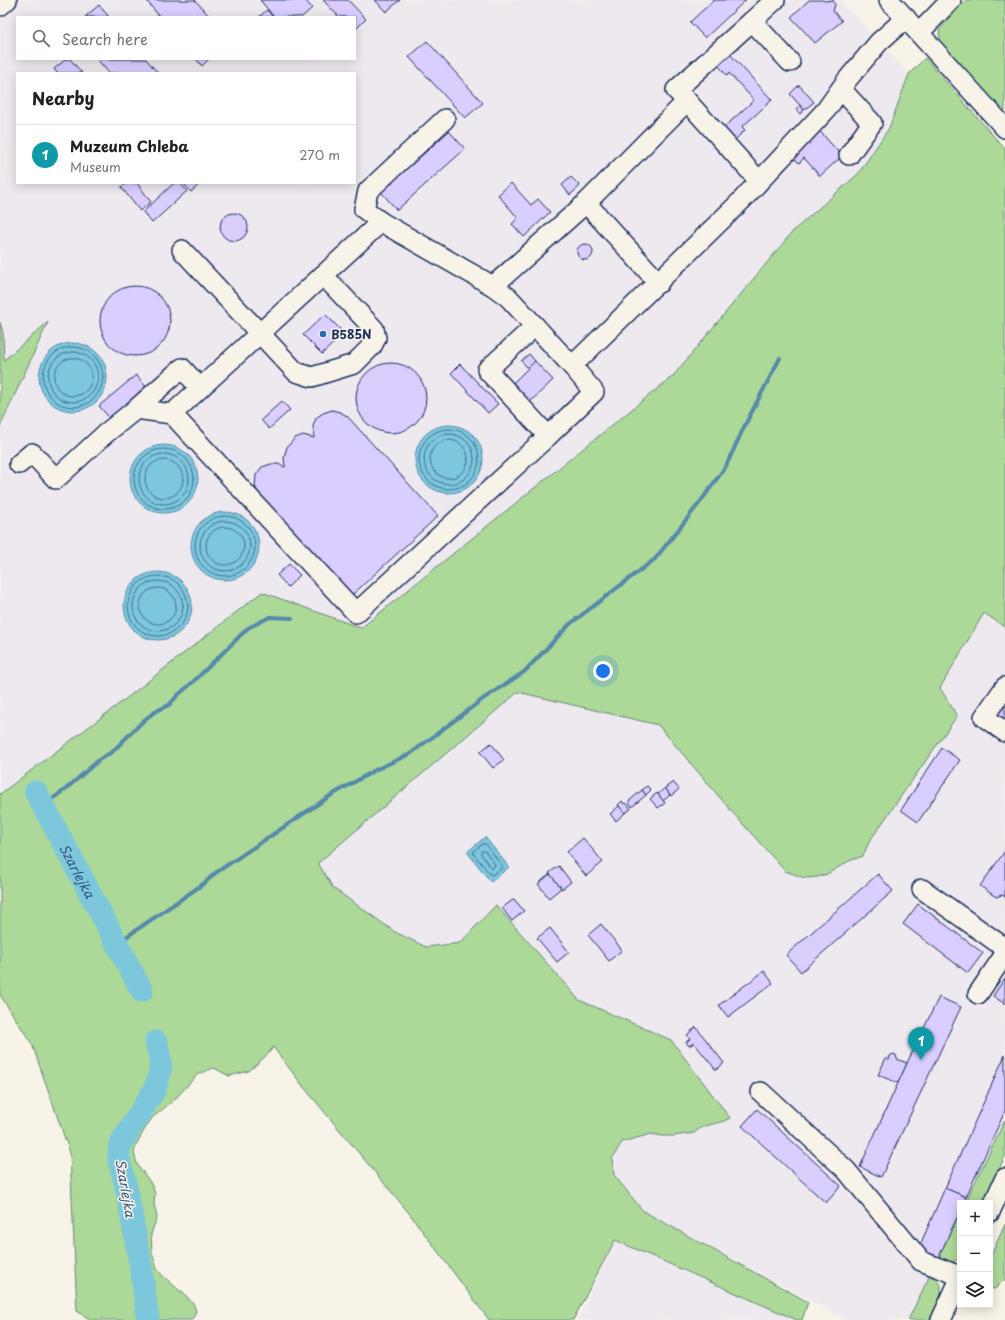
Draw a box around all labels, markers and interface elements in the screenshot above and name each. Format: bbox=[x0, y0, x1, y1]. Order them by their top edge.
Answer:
search box bbox=[16, 16, 356, 60]
icon: search bbox=[30, 27, 52, 49]
text: Search here bbox=[62, 27, 148, 50]
text: Nearby bbox=[32, 85, 94, 111]
text: Muzeum Chleba bbox=[70, 134, 189, 157]
text: 1 bbox=[42, 145, 48, 164]
text: 270 m bbox=[299, 145, 340, 164]
text: Museum bbox=[70, 157, 121, 176]
place label: B585N bbox=[331, 325, 372, 343]
marker: B585N bbox=[318, 329, 328, 339]
your location bbox=[593, 661, 613, 681]
water label: Szarlejka bbox=[56, 840, 101, 902]
pin: 1 bbox=[908, 1027, 934, 1060]
water label: Szarlejka bbox=[112, 1157, 141, 1220]
map controls bbox=[957, 1200, 993, 1308]
button: + bbox=[957, 1200, 993, 1236]
button: − bbox=[957, 1236, 993, 1272]
button: layers bbox=[957, 1272, 993, 1308]

